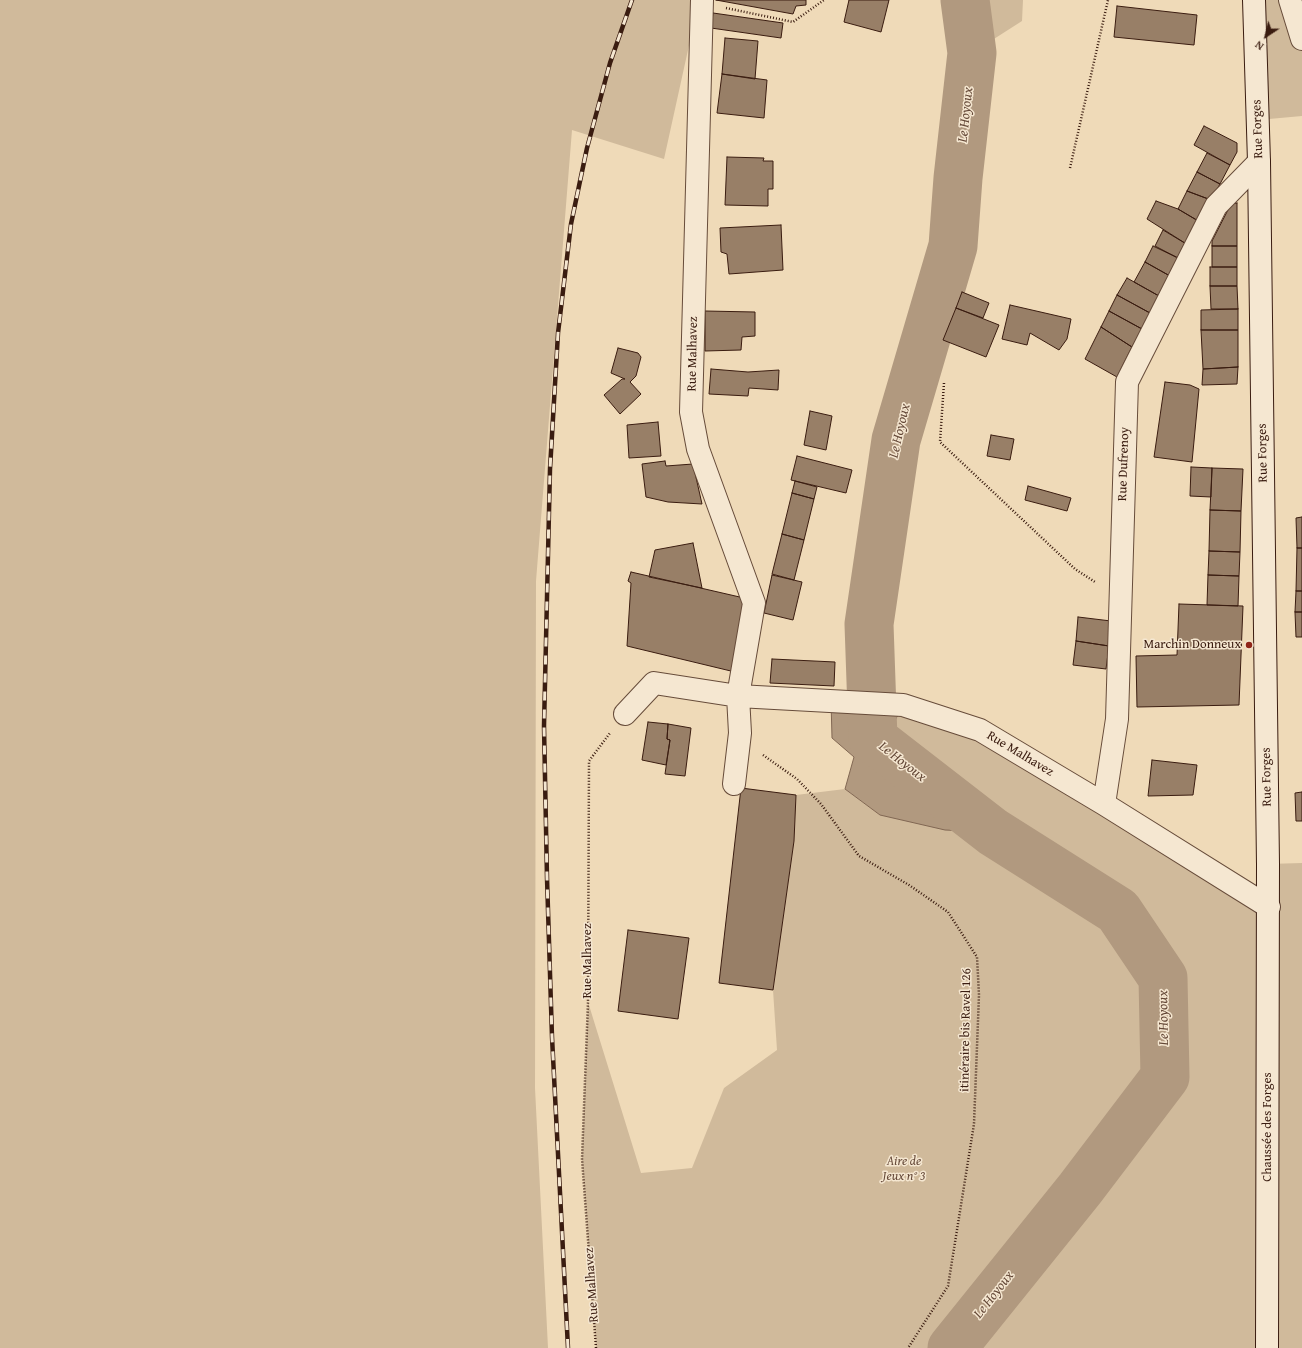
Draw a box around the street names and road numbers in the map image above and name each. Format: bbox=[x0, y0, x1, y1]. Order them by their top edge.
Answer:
street label: Rue Forges bbox=[1249, 99, 1267, 159]
street label: Rue Malhavez bbox=[685, 316, 701, 392]
street label: Rue Forges bbox=[1255, 423, 1271, 483]
street label: Rue Dufrenoy bbox=[1115, 427, 1133, 501]
street label: Rue Malhavez bbox=[984, 728, 1056, 780]
street label: Rue Forges bbox=[1259, 747, 1275, 807]
street label: Rue Malhavez bbox=[580, 923, 596, 999]
street label: itinéraire bis Ravel 126 bbox=[957, 968, 975, 1092]
street label: Chaussée des Forges bbox=[1260, 1072, 1276, 1182]
street label: Rue Malhavez bbox=[582, 1247, 602, 1323]

